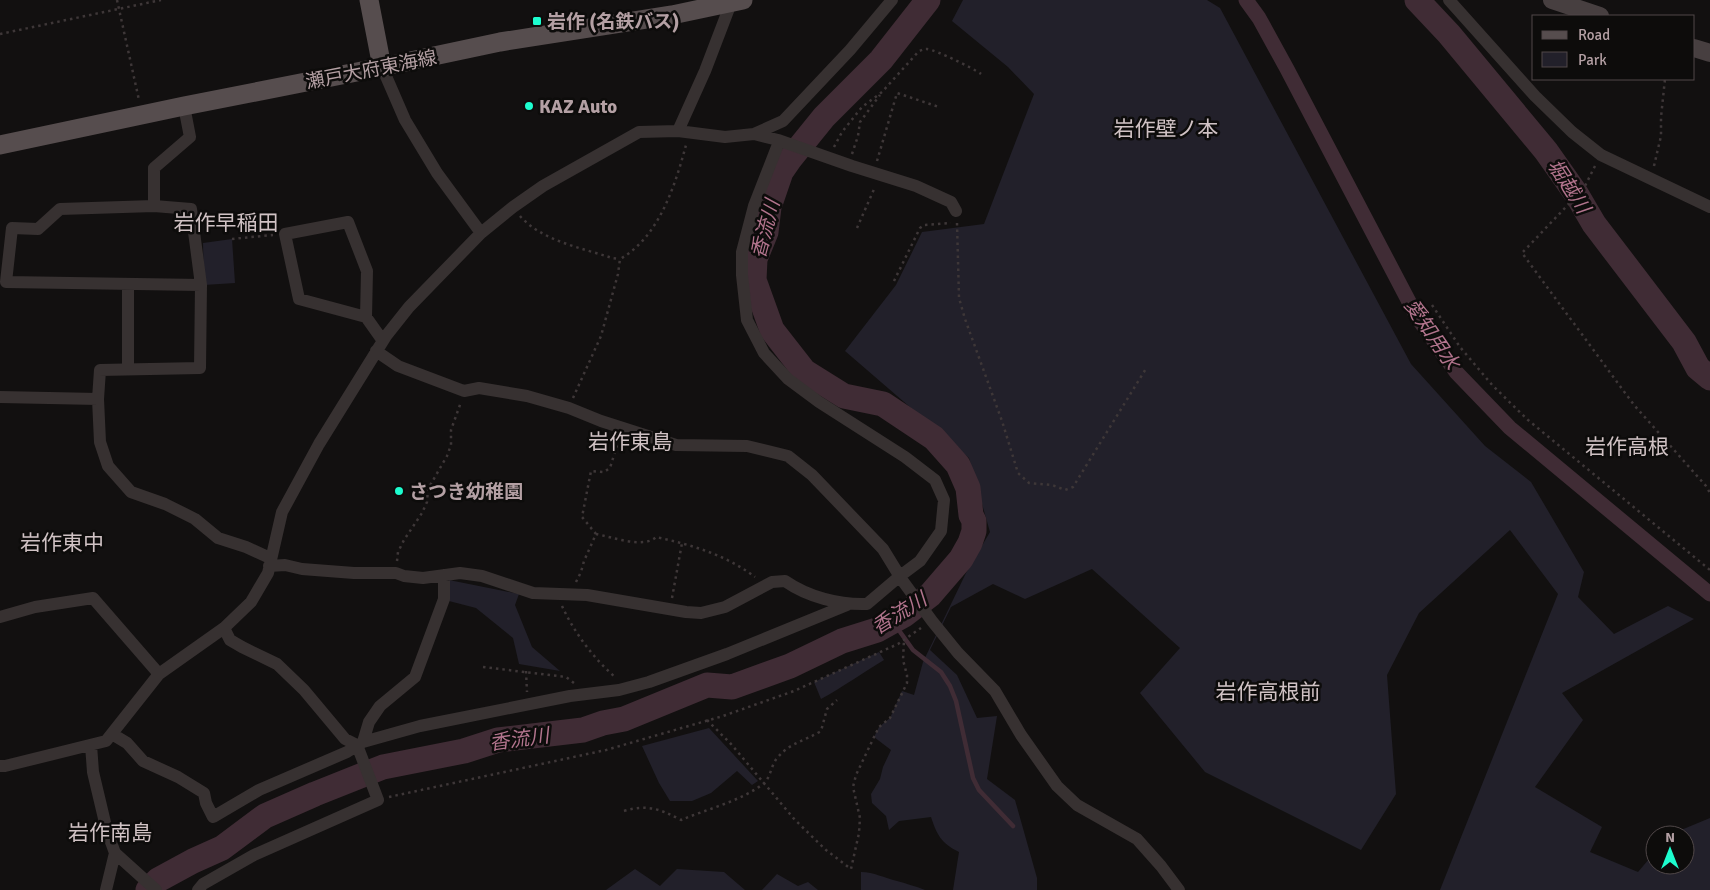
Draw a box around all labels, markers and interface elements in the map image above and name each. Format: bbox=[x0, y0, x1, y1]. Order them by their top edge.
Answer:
place label: 岩作 (名鉄バス) bbox=[547, 10, 679, 34]
marker: 岩作 (名鉄バス) bbox=[531, 15, 543, 27]
legend bbox=[1532, 15, 1695, 80]
text: Road bbox=[1578, 26, 1610, 44]
street label: 瀬戸大府東海線 bbox=[304, 46, 439, 94]
text: Park bbox=[1578, 51, 1607, 69]
place label: KAZ Auto bbox=[539, 95, 617, 119]
marker: KAZ Auto bbox=[523, 100, 535, 112]
district label: 岩作壁ノ本 bbox=[1114, 116, 1219, 142]
water label: 堀越川 bbox=[1542, 154, 1596, 220]
water label: 香流川 bbox=[746, 195, 786, 261]
district label: 岩作早稲田 bbox=[174, 210, 279, 236]
water label: 愛知用水 bbox=[1399, 294, 1465, 376]
district label: 岩作東島 bbox=[588, 429, 672, 455]
district label: 岩作高根 bbox=[1585, 434, 1669, 460]
place label: さつき幼稚園 bbox=[409, 480, 523, 504]
marker: さつき幼稚園 bbox=[393, 485, 405, 497]
district label: 岩作東中 bbox=[20, 530, 104, 556]
water label: 香流川 bbox=[867, 586, 933, 640]
district label: 岩作高根前 bbox=[1216, 679, 1321, 705]
water label: 香流川 bbox=[488, 723, 552, 756]
district label: 岩作南島 bbox=[68, 820, 152, 846]
north arrow bbox=[1645, 825, 1695, 875]
text: N bbox=[1665, 829, 1675, 846]

